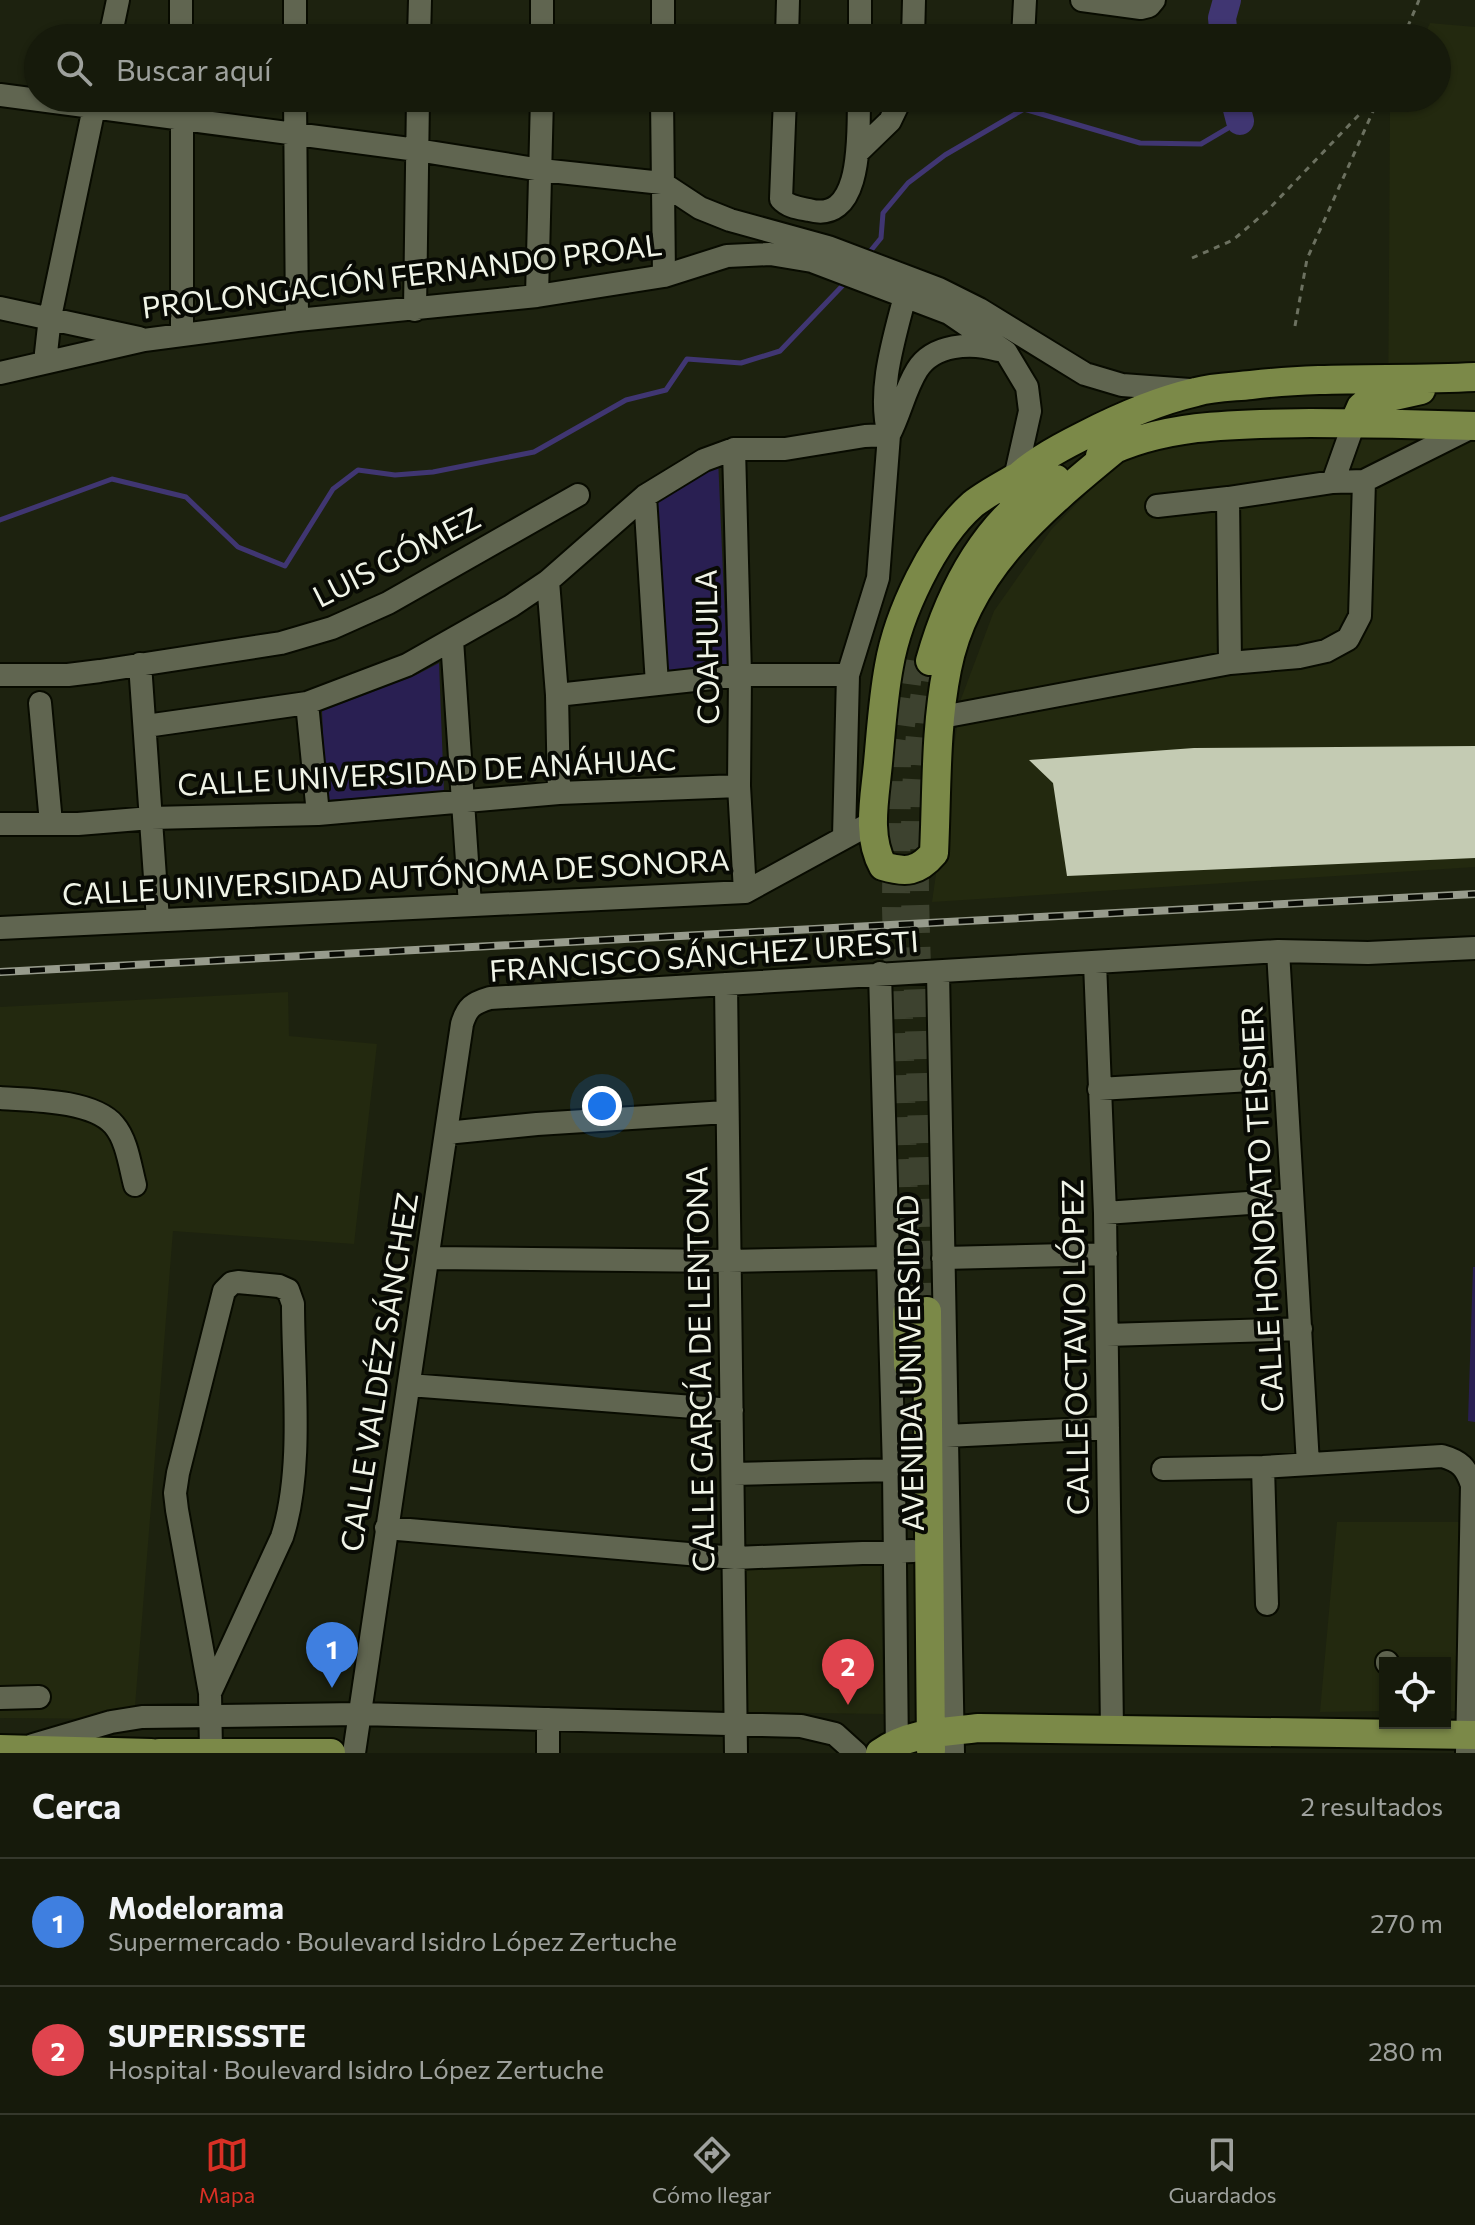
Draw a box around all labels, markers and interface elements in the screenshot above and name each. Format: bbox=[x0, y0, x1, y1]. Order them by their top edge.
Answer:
search box bbox=[24, 24, 1451, 112]
icon: search bbox=[52, 46, 96, 90]
text: Buscar aquí bbox=[116, 50, 272, 87]
street label: PROLONGACIÓN FERNANDO PROAL bbox=[140, 224, 664, 325]
street label: LUIS GÓMEZ bbox=[306, 498, 486, 614]
street label: COAHUILA bbox=[686, 569, 725, 725]
street label: CALLE UNIVERSIDAD DE ANÁHUAC bbox=[176, 739, 677, 802]
street label: CALLE UNIVERSIDAD AUTÓNOMA DE SONORA bbox=[61, 840, 730, 911]
street label: FRANCISCO SÁNCHEZ URESTI bbox=[488, 921, 920, 988]
street label: CALLE HONORATO TEISSIER bbox=[1231, 1005, 1290, 1413]
your location bbox=[582, 1086, 622, 1126]
street label: CALLE GARCÍA DE LENTONA bbox=[676, 1166, 721, 1572]
street label: CALLE OCTAVIO LÓPEZ bbox=[1052, 1179, 1095, 1516]
street label: CALLE VALDÉZ SÁNCHEZ bbox=[331, 1189, 424, 1554]
street label: AVENIDA UNIVERSIDAD bbox=[887, 1194, 930, 1532]
pin: 1 bbox=[306, 1622, 358, 1688]
pin: 2 bbox=[822, 1639, 874, 1705]
map controls bbox=[1379, 1657, 1451, 1729]
button: locate bbox=[1379, 1657, 1451, 1729]
text: Cerca bbox=[32, 1784, 121, 1826]
text: 2 resultados bbox=[1301, 1790, 1443, 1821]
text: Modelorama bbox=[108, 1888, 284, 1925]
text: 1 bbox=[52, 1907, 64, 1938]
text: 270 m bbox=[1370, 1907, 1443, 1938]
text: Supermercado · Boulevard Isidro López Zertuche bbox=[108, 1925, 677, 1956]
text: SUPERISSSTE bbox=[108, 2016, 306, 2053]
text: 2 bbox=[51, 2035, 65, 2066]
text: 280 m bbox=[1368, 2035, 1443, 2066]
text: Hospital · Boulevard Isidro López Zertuche bbox=[108, 2053, 604, 2084]
tab: Mapa bbox=[198, 2133, 255, 2208]
tab: Cómo llegar bbox=[652, 2133, 772, 2208]
tab: Guardados bbox=[1168, 2133, 1277, 2208]

